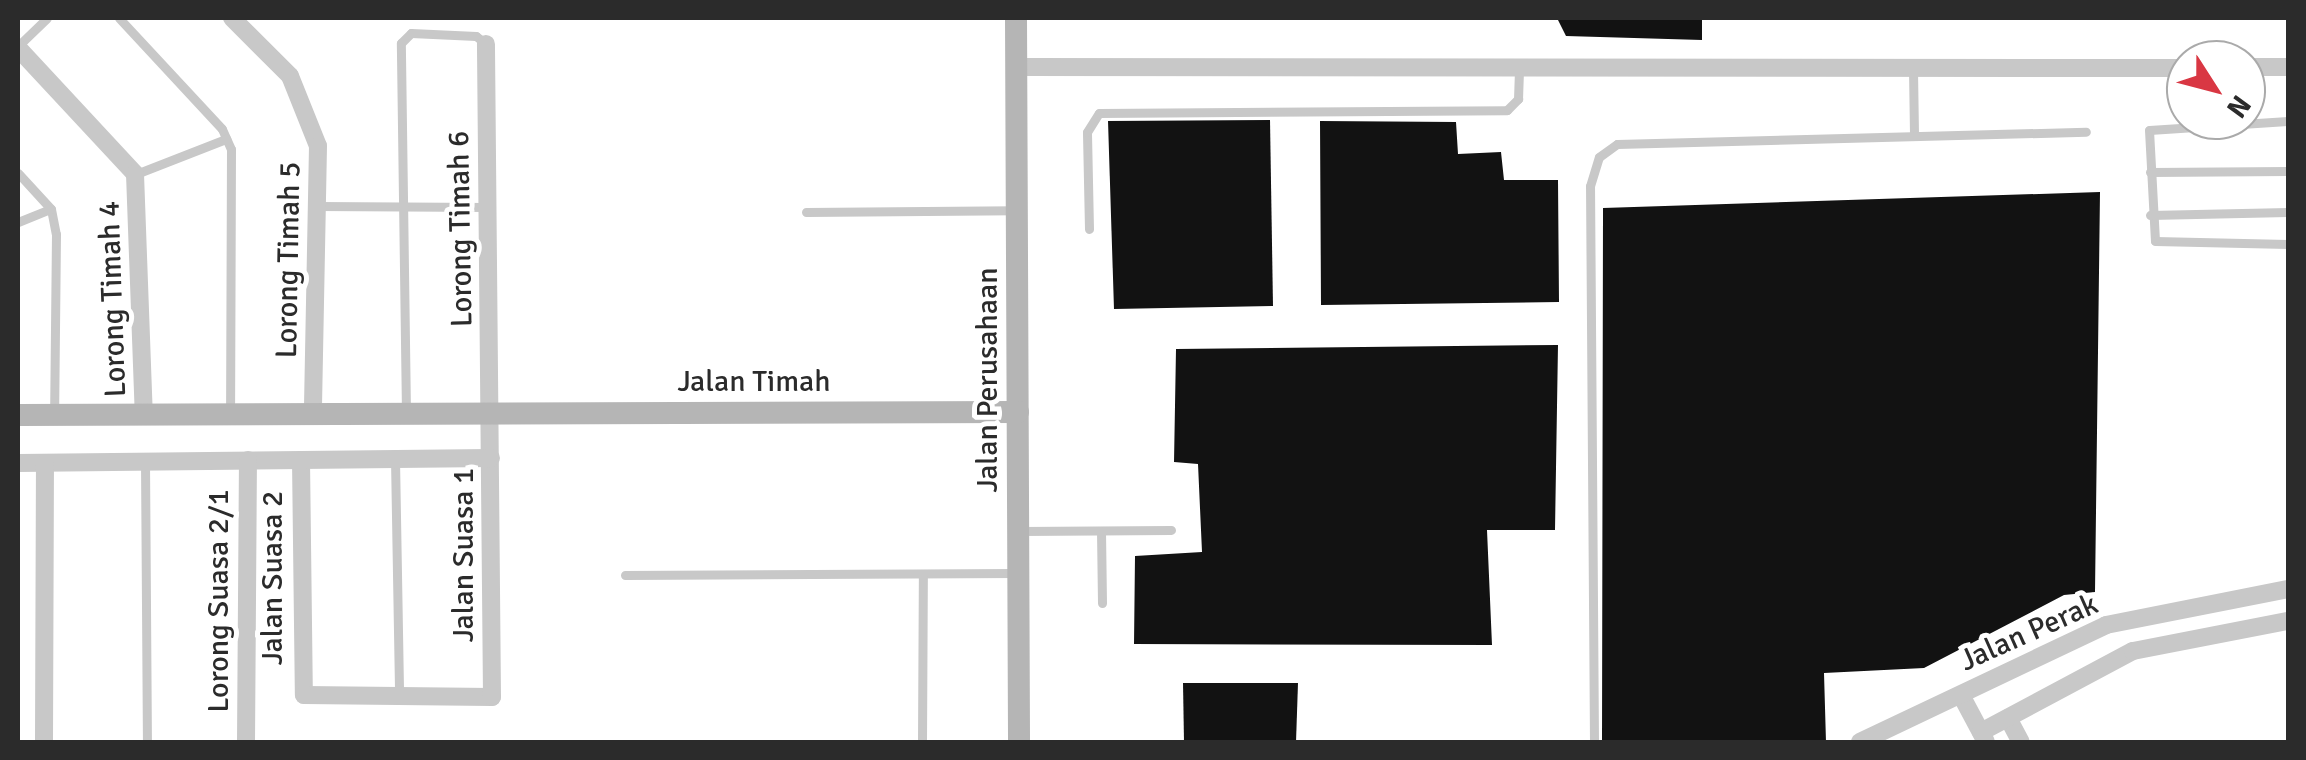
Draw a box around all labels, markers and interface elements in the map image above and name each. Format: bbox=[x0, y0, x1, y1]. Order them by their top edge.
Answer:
north arrow bbox=[2166, 40, 2266, 140]
text: N bbox=[2219, 89, 2258, 124]
street label: Lorong Timah 6 bbox=[441, 130, 481, 328]
street label: Lorong Timah 5 bbox=[269, 161, 309, 359]
street label: Lorong Timah 4 bbox=[92, 200, 134, 398]
street label: Jalan Perusahaan bbox=[970, 267, 1006, 493]
street label: Jalan Timah bbox=[677, 364, 831, 400]
street label: Jalan Suasa 1 bbox=[446, 468, 482, 642]
street label: Lorong Suasa 2/1 bbox=[201, 489, 237, 713]
street label: Jalan Suasa 2 bbox=[255, 491, 291, 665]
street label: Jalan Perak bbox=[1954, 587, 2104, 679]

